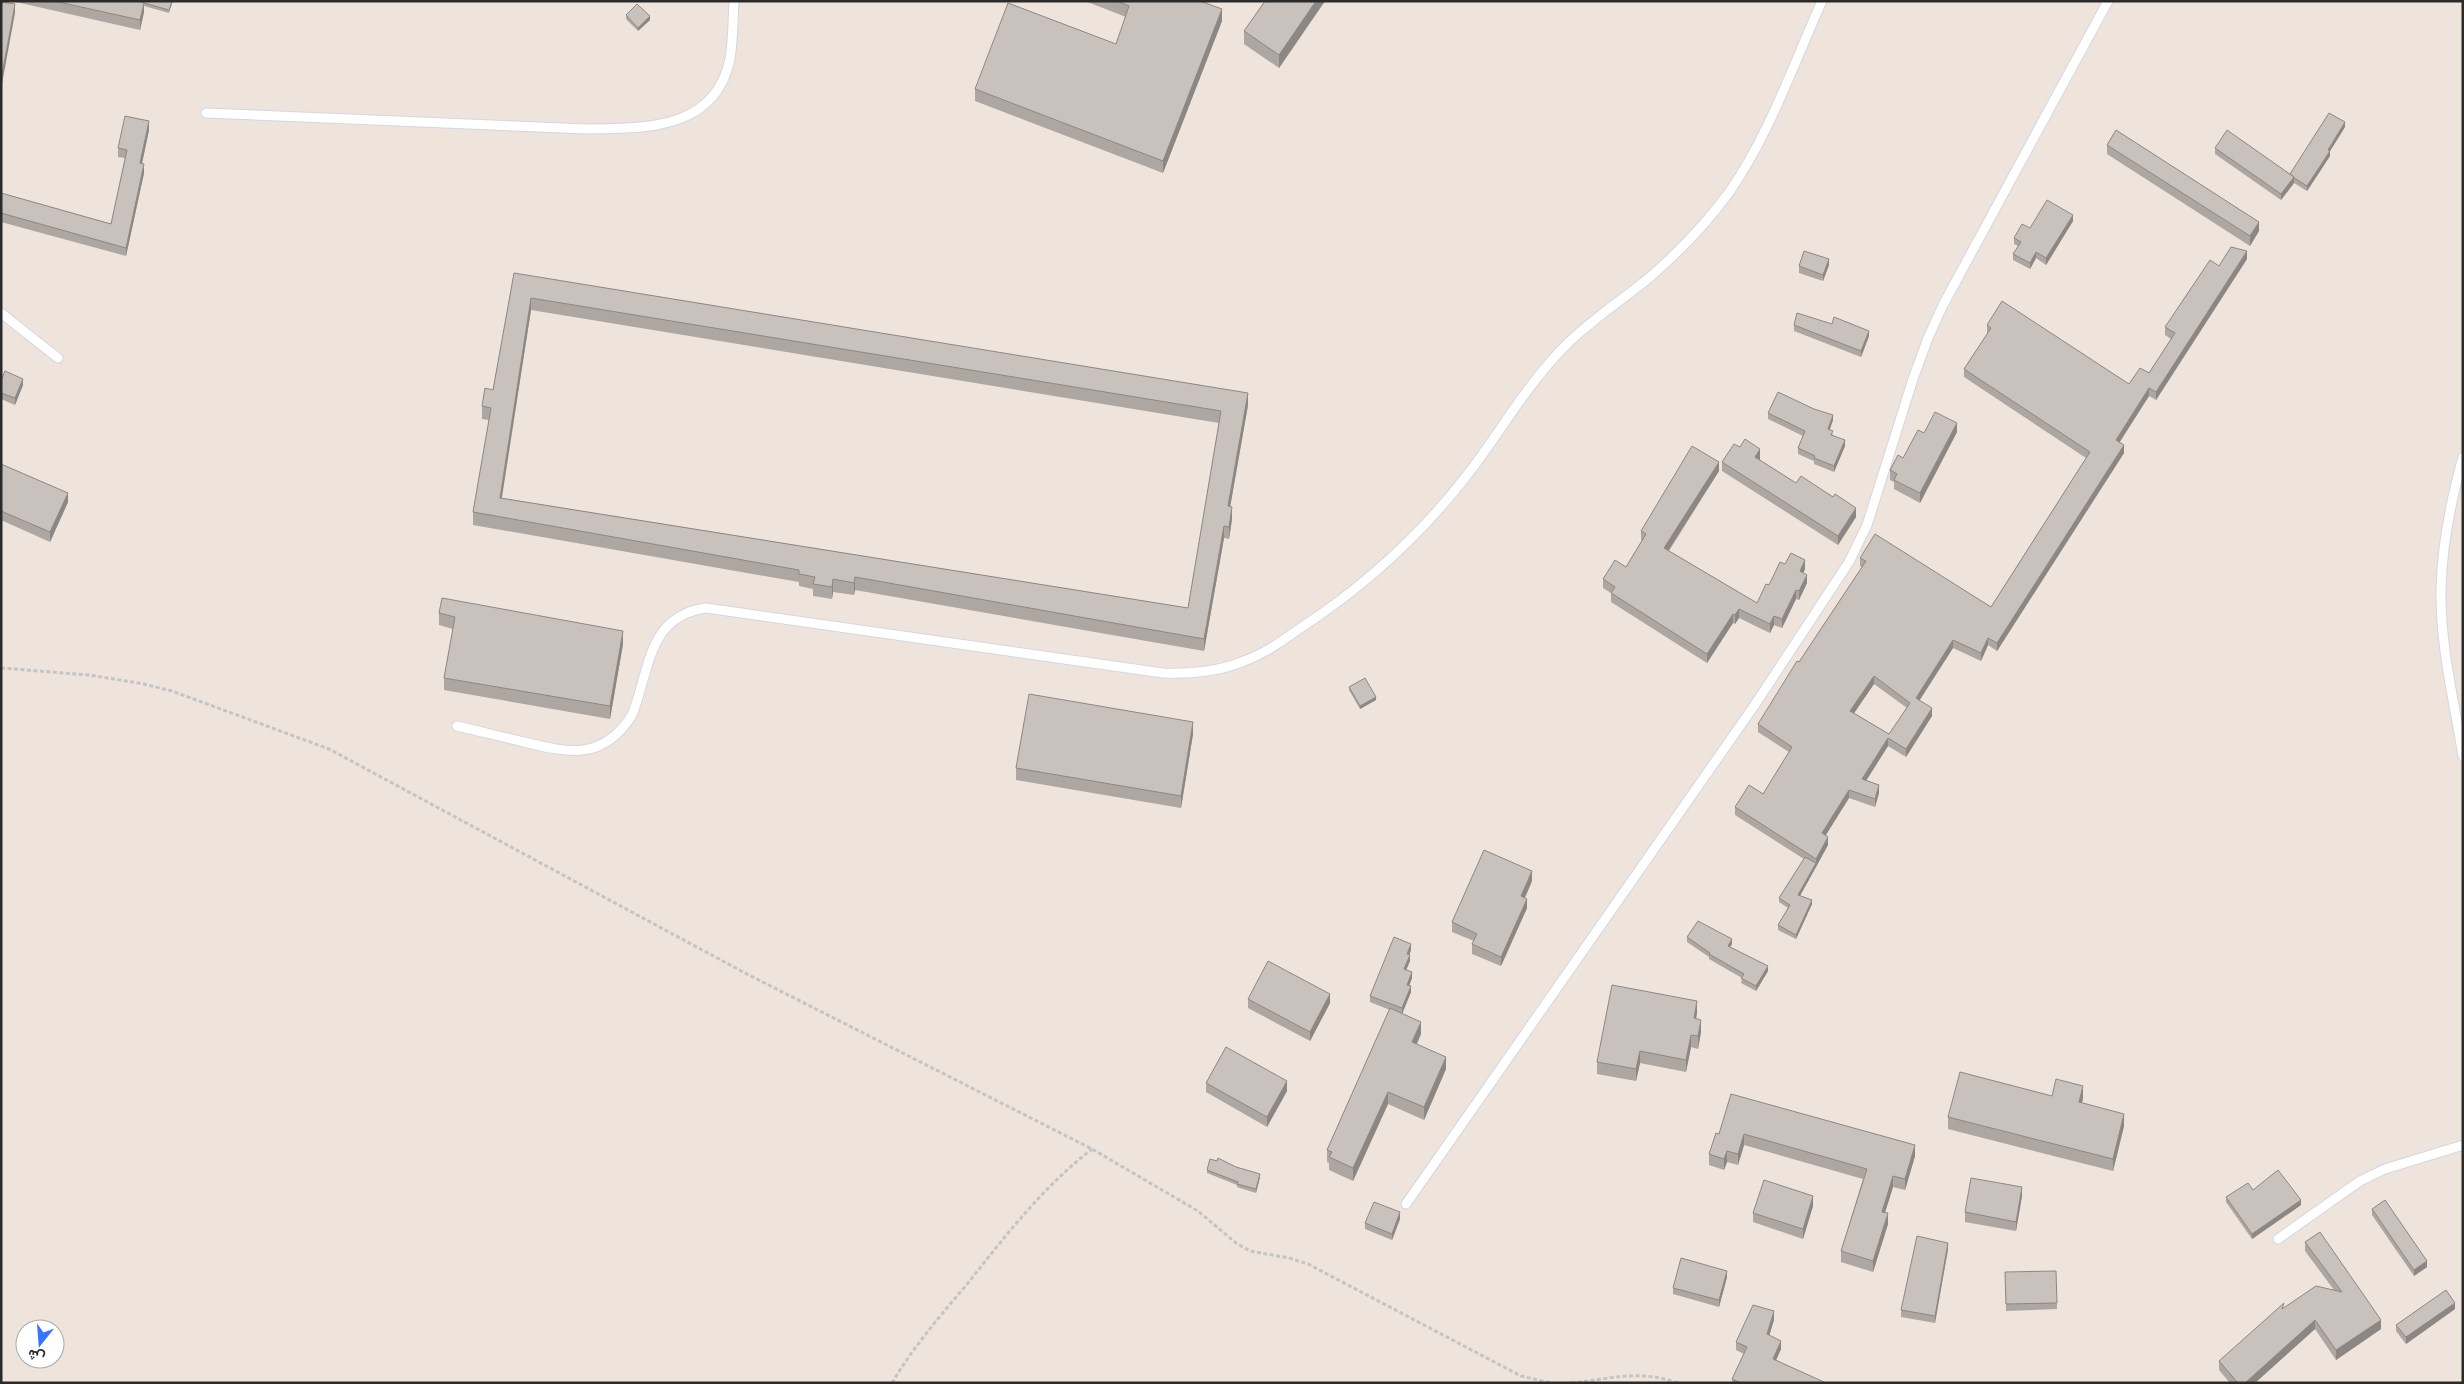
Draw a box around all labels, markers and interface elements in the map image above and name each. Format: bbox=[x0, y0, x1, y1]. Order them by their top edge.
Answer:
north arrow bbox=[15, 1319, 65, 1369]
text: ش bbox=[25, 1344, 47, 1367]

